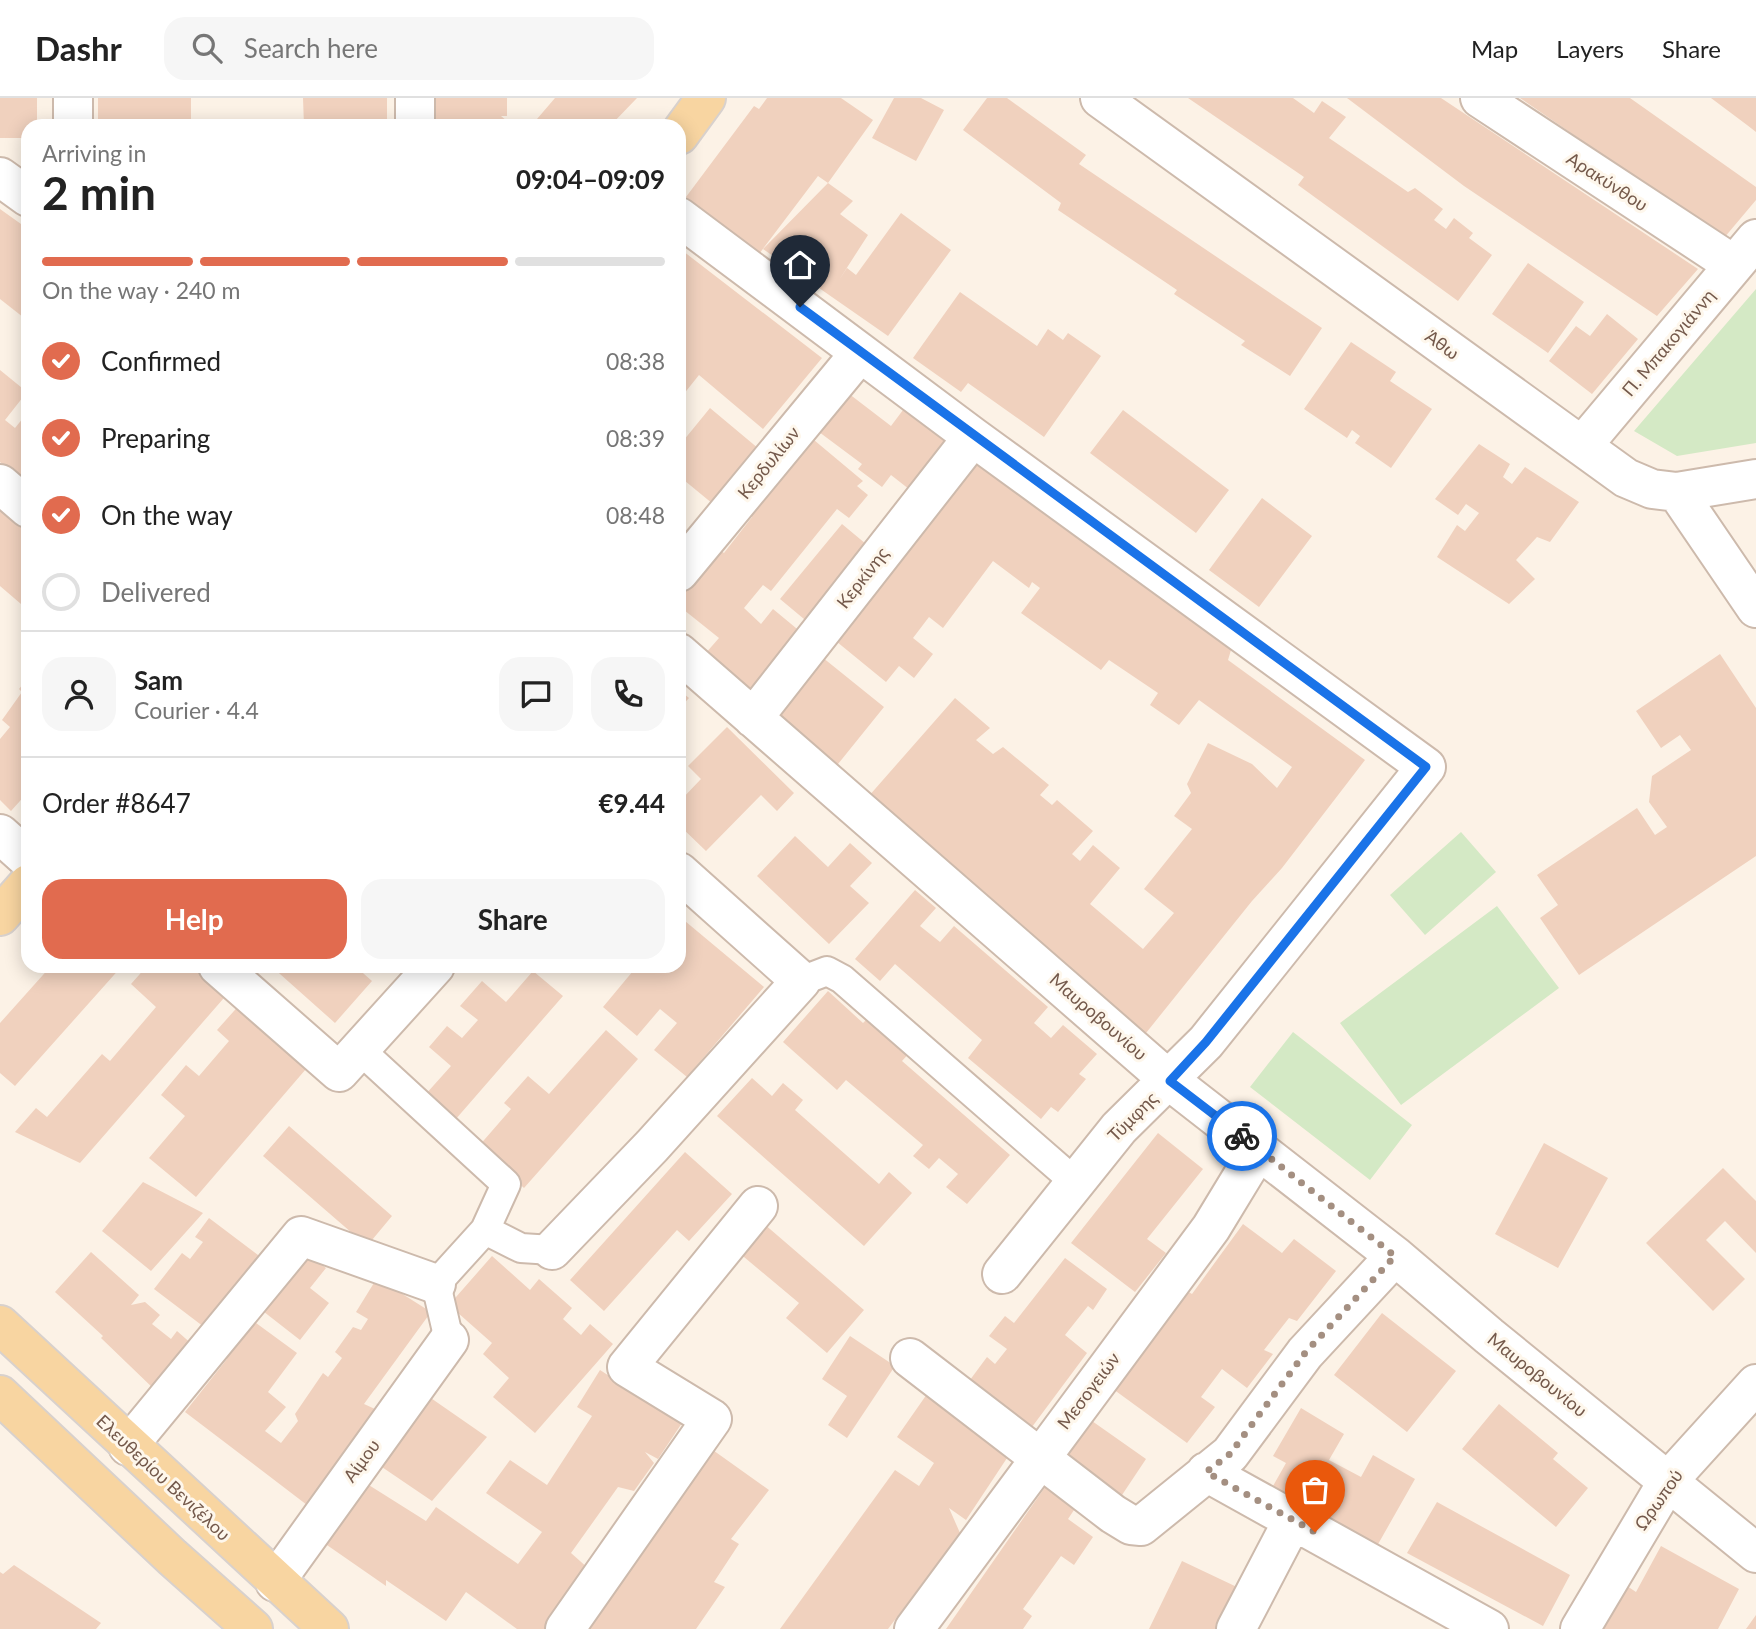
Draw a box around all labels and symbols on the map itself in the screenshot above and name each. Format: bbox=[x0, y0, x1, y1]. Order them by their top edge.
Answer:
street label: Αρακύνθου bbox=[1563, 147, 1652, 215]
pin bbox=[770, 235, 830, 307]
street label: Π. Μπακογιάννη bbox=[1617, 284, 1719, 400]
street label: Άθω bbox=[1421, 325, 1464, 364]
street label: Κερδυλίων bbox=[732, 422, 804, 503]
street label: Κερκίνης bbox=[832, 542, 893, 612]
street label: Μαυροβουνίου bbox=[1046, 968, 1152, 1064]
street label: Τύμφης bbox=[1103, 1086, 1162, 1146]
courier bbox=[1207, 1101, 1277, 1171]
street label: Μαυροβουνίου bbox=[1483, 1327, 1592, 1421]
street label: Μεσογειών bbox=[1052, 1348, 1124, 1433]
street label: Ελευθερίου Βενιζέλου bbox=[92, 1410, 235, 1545]
street label: Αίμου bbox=[338, 1435, 384, 1486]
pin bbox=[1285, 1460, 1345, 1532]
street label: Ωρωπού bbox=[1629, 1465, 1687, 1534]

